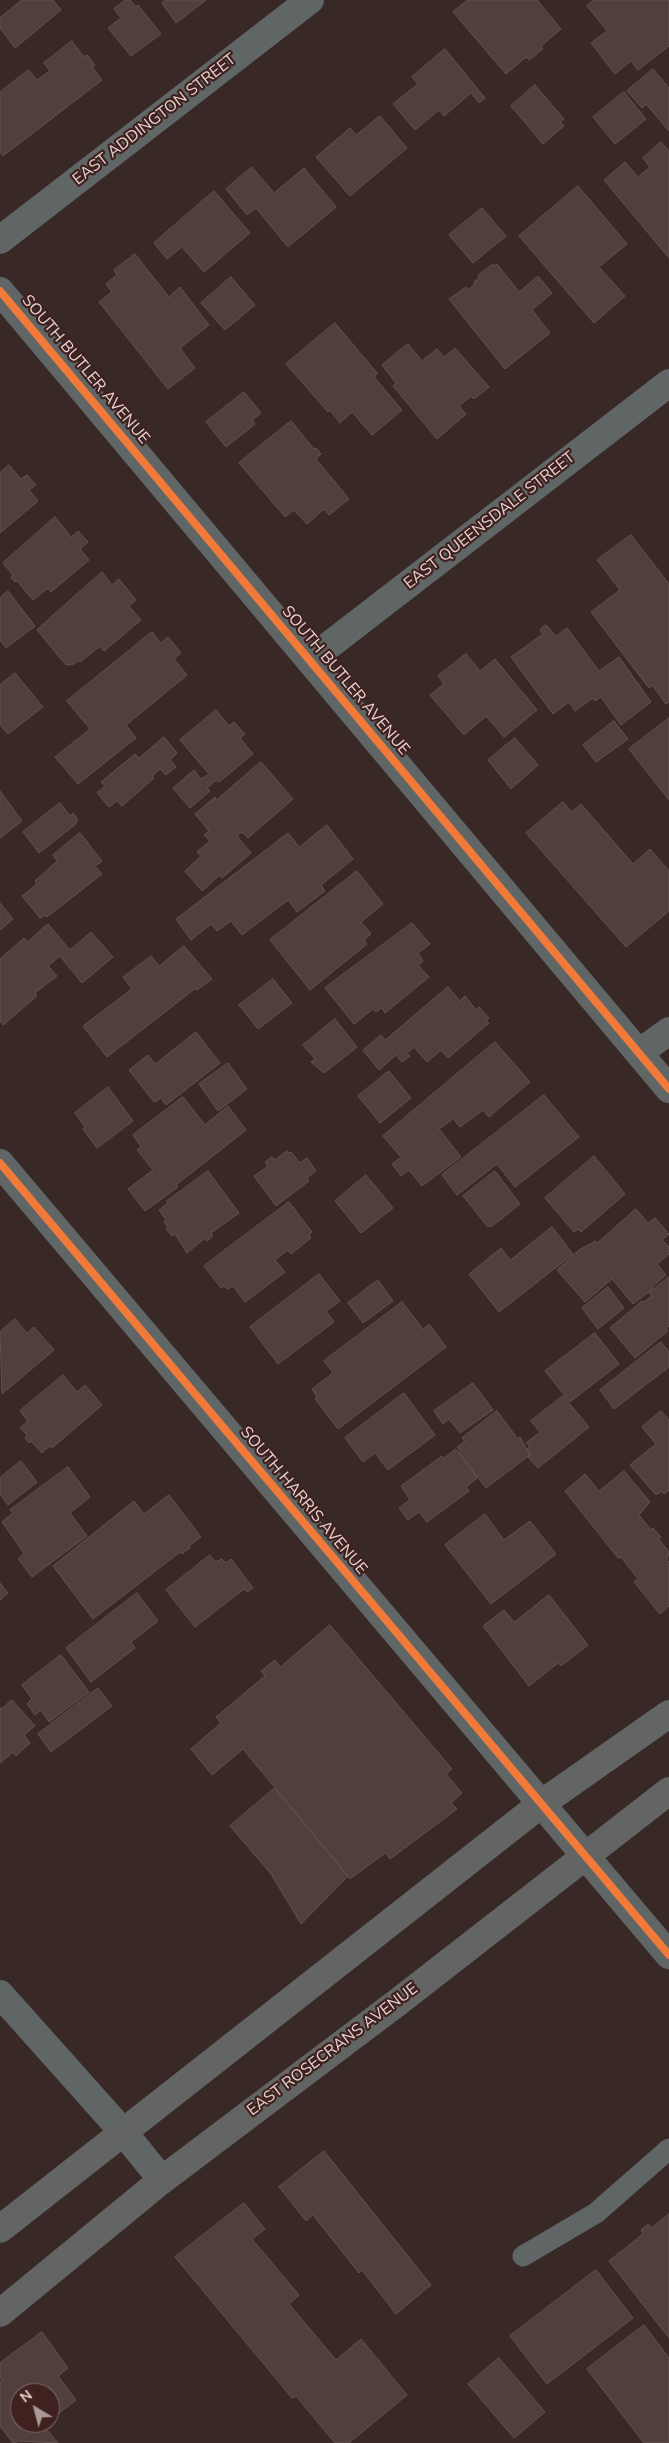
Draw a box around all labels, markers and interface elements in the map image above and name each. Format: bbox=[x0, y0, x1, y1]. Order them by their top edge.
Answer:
street label: EAST ADDINGTON STREET bbox=[70, 50, 240, 190]
street label: SOUTH BUTLER AVENUE bbox=[17, 292, 153, 448]
street label: EAST QUEENSDALE STREET bbox=[401, 448, 579, 594]
street label: SOUTH BUTLER AVENUE bbox=[277, 603, 413, 759]
street label: SOUTH HARRIS AVENUE bbox=[236, 1423, 370, 1579]
street label: EAST ROSECRANS AVENUE bbox=[244, 1980, 422, 2120]
north arrow bbox=[10, 2383, 60, 2433]
text: N bbox=[16, 2386, 36, 2407]

